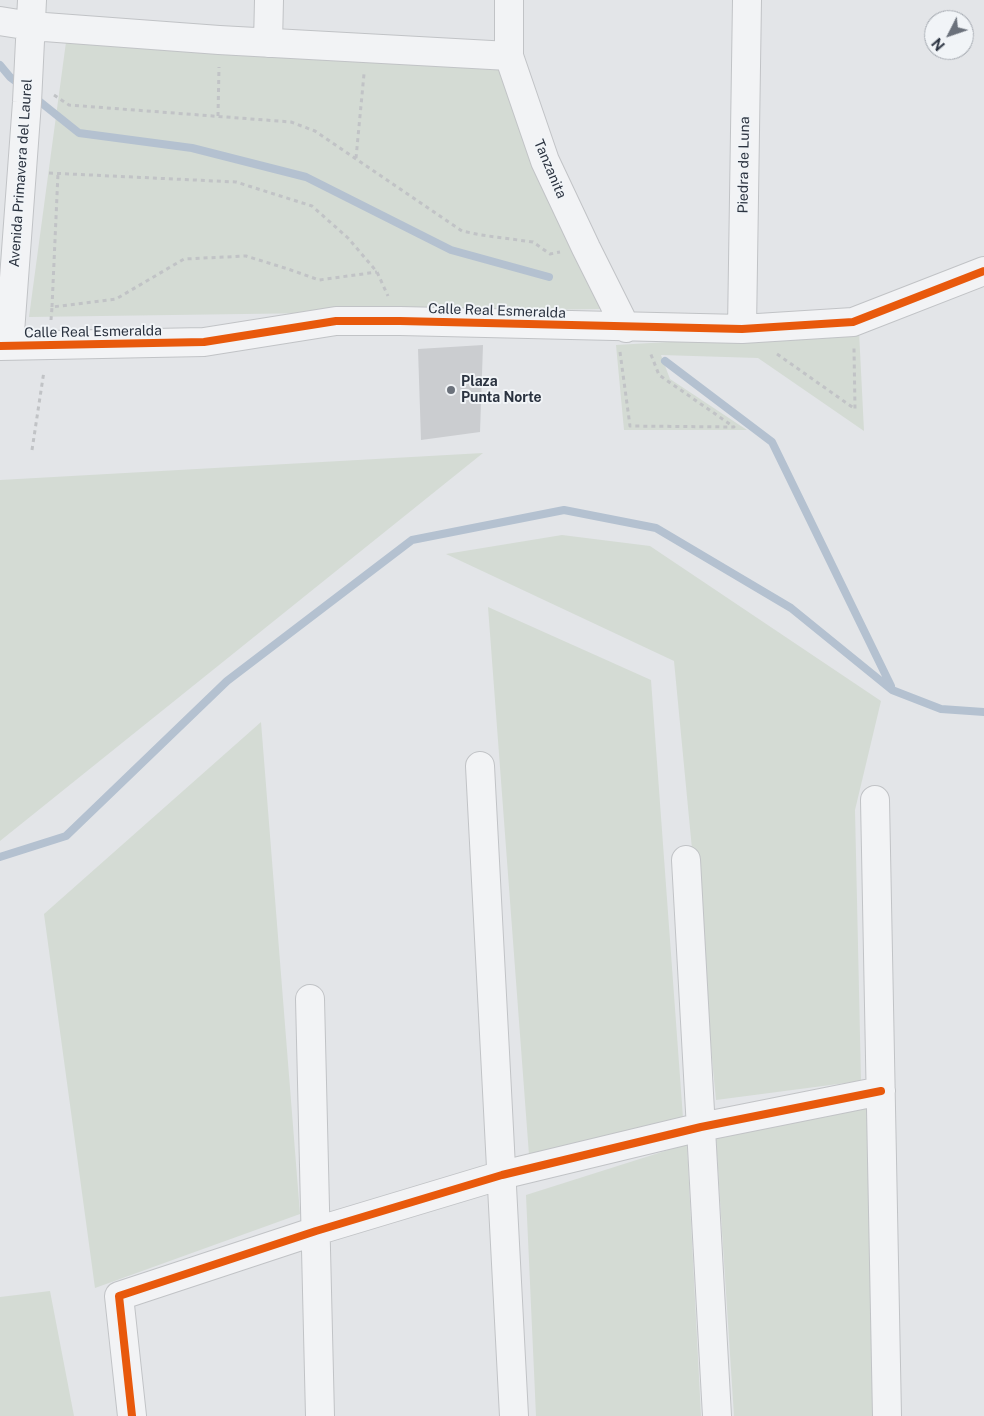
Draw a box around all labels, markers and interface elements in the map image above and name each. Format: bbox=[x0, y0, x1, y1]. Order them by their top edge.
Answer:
north arrow bbox=[924, 10, 974, 60]
text: N bbox=[929, 35, 948, 54]
street label: Avenida Primavera del Laurel bbox=[6, 78, 36, 268]
street label: Piedra de Luna bbox=[735, 116, 753, 214]
street label: Tanzanita bbox=[530, 137, 570, 201]
street label: Calle Real Esmeralda bbox=[428, 300, 566, 322]
street label: Calle Real Esmeralda bbox=[24, 322, 162, 342]
place label: Plaza Punta Norte bbox=[461, 374, 542, 407]
marker: Plaza Punta Norte bbox=[445, 384, 457, 396]

